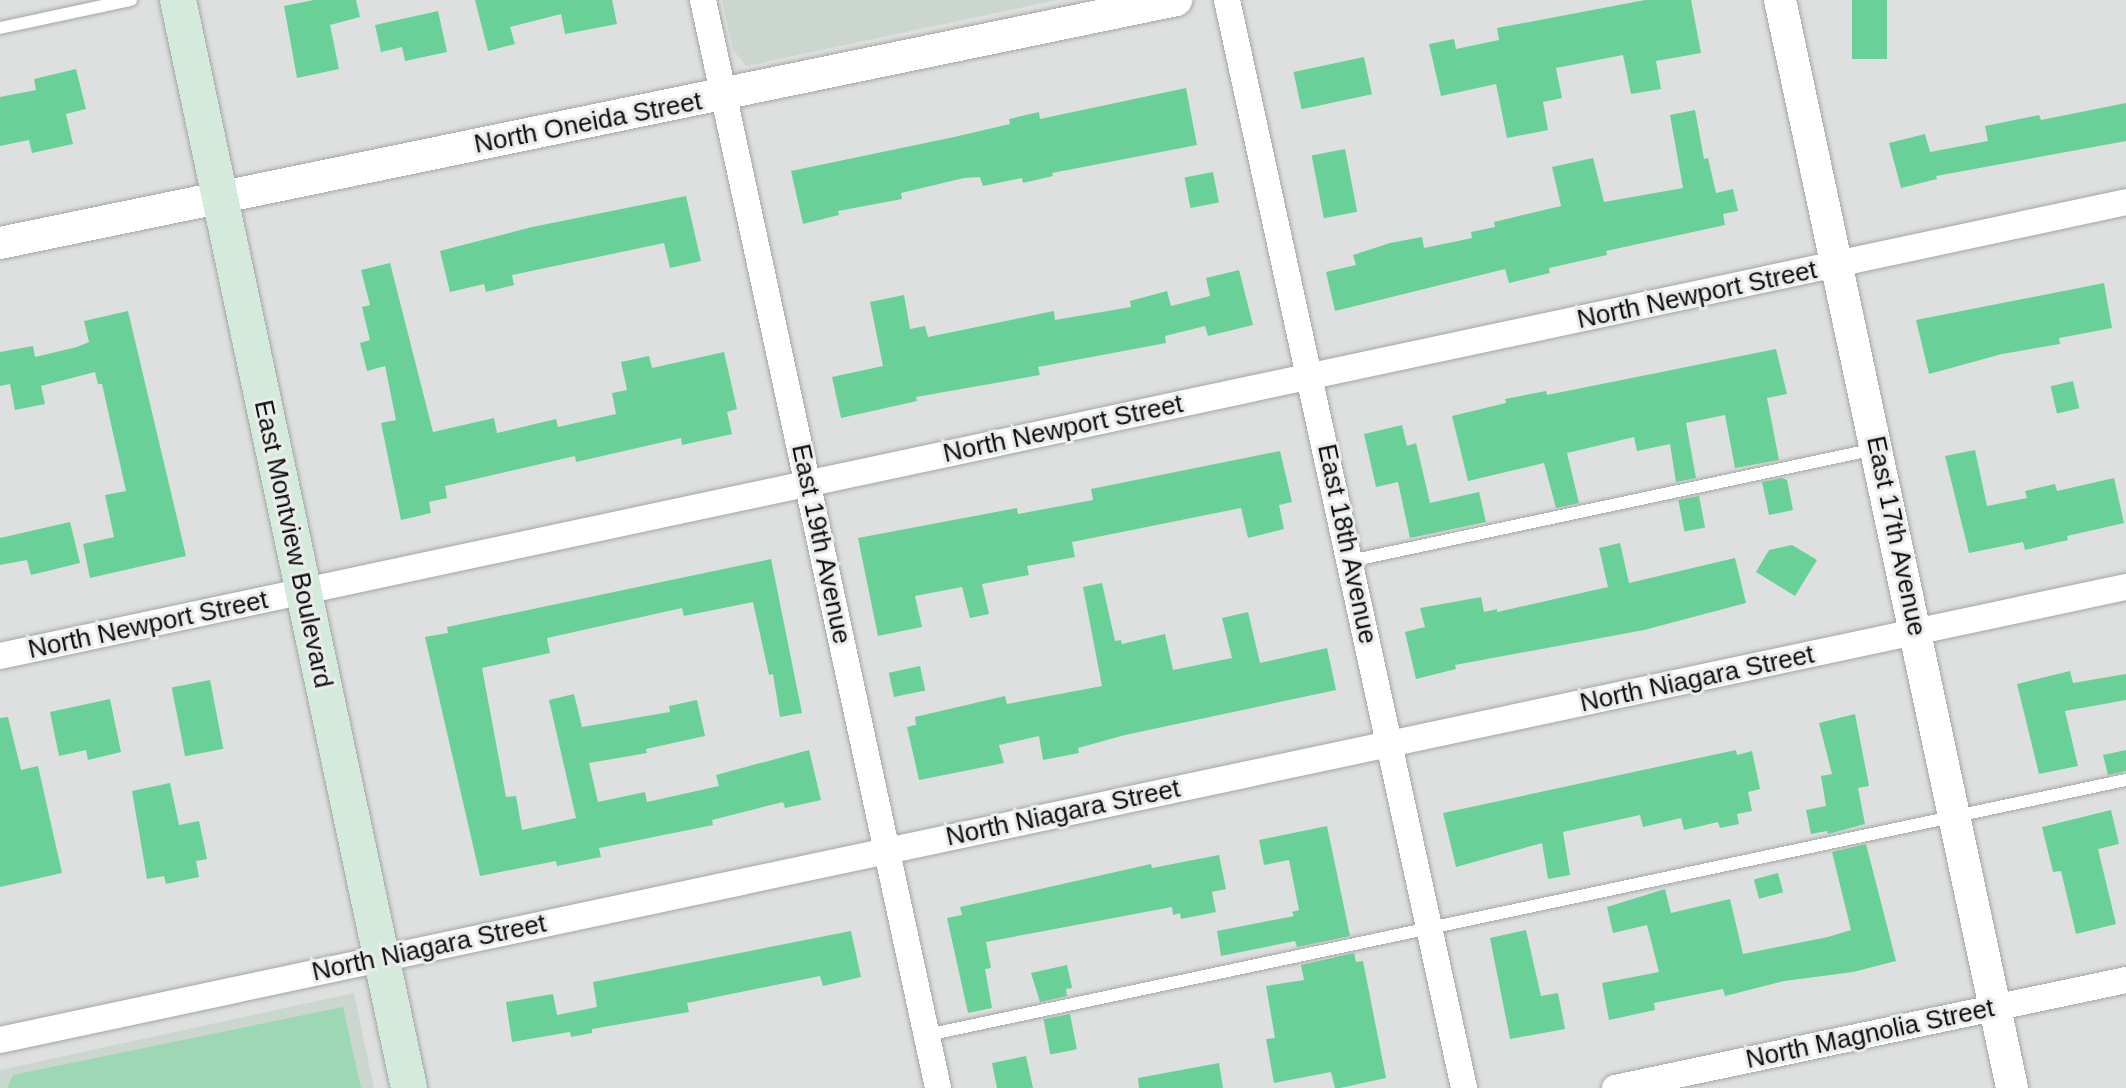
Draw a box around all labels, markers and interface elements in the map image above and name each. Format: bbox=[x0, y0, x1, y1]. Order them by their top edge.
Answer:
street label: North Oneida Street bbox=[472, 86, 704, 160]
street label: North Newport Street bbox=[1574, 254, 1820, 336]
street label: North Newport Street bbox=[940, 388, 1186, 470]
street label: East Montview Boulevard bbox=[247, 397, 339, 691]
street label: East 17th Avenue bbox=[1859, 433, 1933, 639]
street label: East 19th Avenue bbox=[784, 441, 858, 647]
street label: East 18th Avenue bbox=[1310, 441, 1384, 647]
street label: North Newport Street bbox=[25, 584, 271, 666]
street label: North Niagara Street bbox=[1577, 639, 1817, 719]
street label: North Niagara Street bbox=[943, 773, 1183, 853]
street label: North Niagara Street bbox=[309, 908, 549, 988]
street label: North Magnolia Street bbox=[1743, 992, 1997, 1076]

